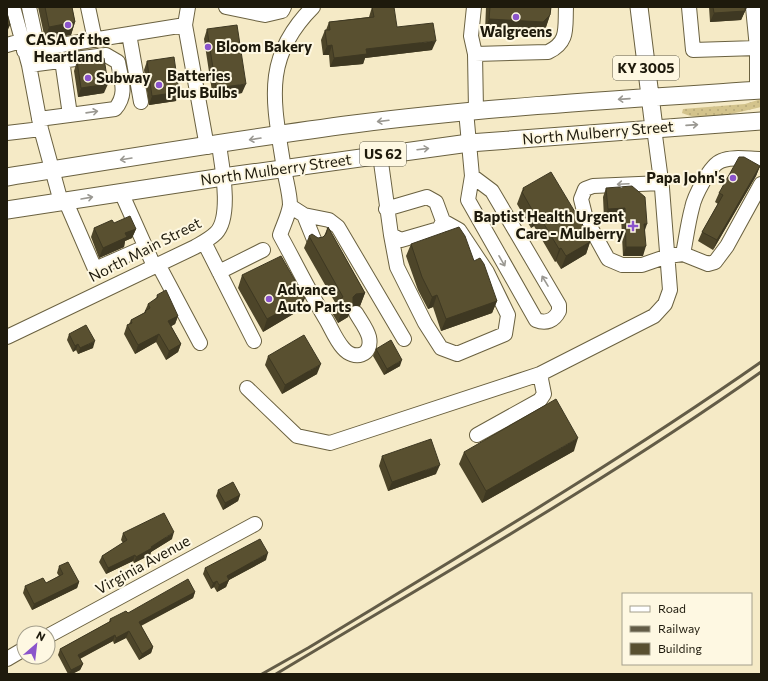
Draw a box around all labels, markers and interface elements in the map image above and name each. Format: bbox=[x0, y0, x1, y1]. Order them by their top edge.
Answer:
marker: Walgreens bbox=[511, 12, 521, 22]
marker: CASA of the Heartland bbox=[63, 20, 73, 30]
place label: Walgreens bbox=[480, 22, 552, 40]
place label: CASA of the Heartland bbox=[26, 30, 110, 65]
place label: Bloom Bakery bbox=[216, 37, 313, 55]
marker: Bloom Bakery bbox=[203, 42, 213, 52]
road number: KY 3005 bbox=[613, 56, 679, 80]
place label: Batteries Plus Bulbs bbox=[167, 66, 238, 101]
place label: Subway bbox=[96, 68, 151, 86]
marker: Subway bbox=[83, 73, 93, 83]
marker: Batteries Plus Bulbs bbox=[154, 80, 164, 90]
one-way arrow bbox=[618, 95, 631, 102]
one-way arrow bbox=[85, 108, 98, 116]
street label: North Mulberry Street bbox=[521, 116, 675, 148]
one-way arrow bbox=[377, 117, 390, 125]
one-way arrow bbox=[685, 122, 698, 129]
one-way arrow bbox=[249, 135, 262, 143]
road number: US 62 bbox=[360, 142, 406, 166]
one-way arrow bbox=[417, 145, 430, 153]
street label: North Mulberry Street bbox=[199, 150, 352, 189]
one-way arrow bbox=[120, 155, 133, 163]
place label: Papa John's bbox=[646, 168, 725, 186]
marker: Papa John's bbox=[728, 173, 738, 183]
one-way arrow bbox=[617, 181, 630, 188]
one-way arrow bbox=[80, 194, 93, 202]
place label: Baptist Health Urgent Care - Mulberry bbox=[474, 207, 625, 242]
street label: North Main Street bbox=[85, 213, 204, 285]
marker: Baptist Health Urgent Care - Mulberry bbox=[627, 220, 639, 232]
one-way arrow bbox=[499, 255, 507, 267]
one-way arrow bbox=[540, 275, 548, 287]
place label: Advance Auto Parts bbox=[277, 280, 351, 315]
marker: Advance Auto Parts bbox=[264, 294, 274, 304]
street label: Virginia Avenue bbox=[92, 531, 193, 598]
legend bbox=[622, 593, 752, 665]
text: Road bbox=[658, 601, 686, 615]
text: Railway bbox=[658, 621, 700, 635]
north arrow bbox=[16, 625, 56, 665]
text: N bbox=[34, 628, 48, 643]
text: Building bbox=[658, 641, 702, 655]

